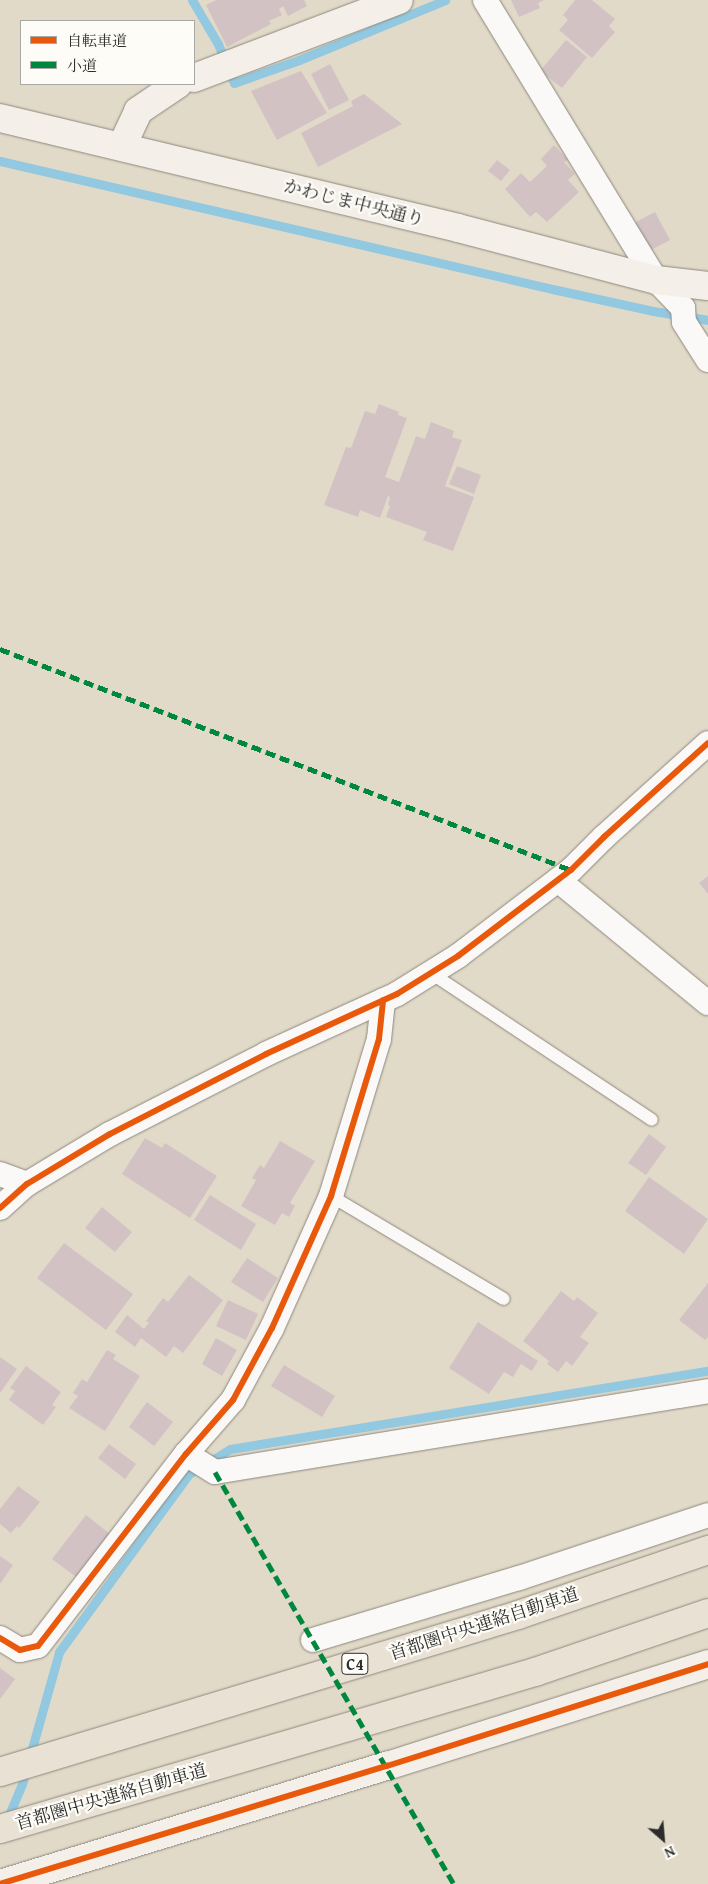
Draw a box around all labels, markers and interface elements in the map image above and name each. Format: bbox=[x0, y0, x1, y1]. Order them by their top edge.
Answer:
legend bbox=[20, 20, 195, 85]
text: 自転車道 bbox=[67, 30, 127, 51]
text: 小道 bbox=[67, 55, 97, 76]
street label: かわじま中央通り bbox=[282, 175, 426, 231]
street label: 首都圏中央連絡自動車道 bbox=[387, 1583, 581, 1665]
road number: C4 bbox=[341, 1650, 369, 1678]
street label: 首都圏中央連絡自動車道 bbox=[13, 1759, 209, 1835]
north arrow bbox=[638, 1814, 688, 1864]
text: N bbox=[661, 1841, 679, 1863]

